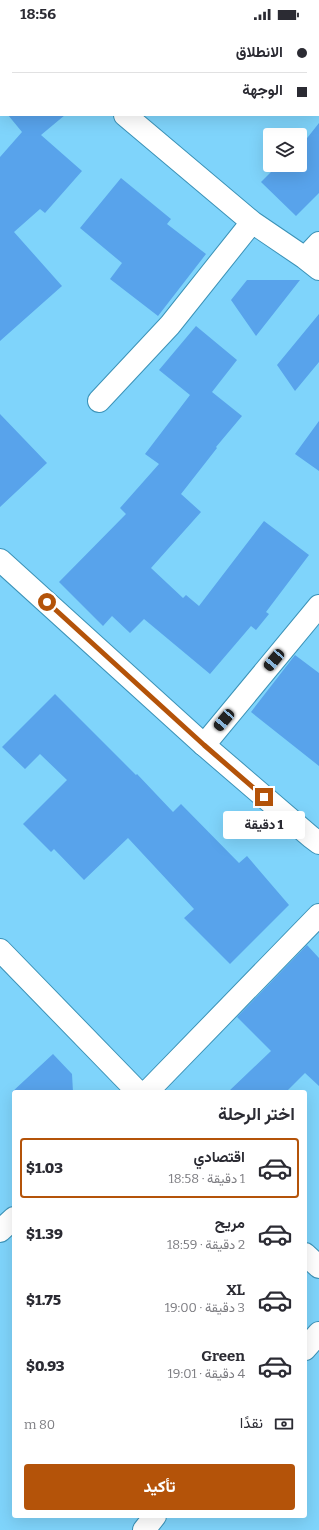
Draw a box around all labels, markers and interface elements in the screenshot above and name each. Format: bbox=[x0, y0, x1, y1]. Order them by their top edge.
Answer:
text: 18:56 bbox=[20, 5, 56, 23]
text: الانطلاق bbox=[236, 43, 283, 61]
text: الوجهة bbox=[242, 81, 283, 99]
map controls bbox=[263, 128, 307, 172]
button: layers bbox=[263, 128, 307, 172]
route start bbox=[38, 593, 56, 611]
car bbox=[262, 647, 286, 673]
car bbox=[212, 707, 236, 733]
route end bbox=[255, 788, 273, 806]
callout: 1 دقيقة bbox=[223, 811, 305, 839]
text: 1 دقيقة bbox=[245, 817, 283, 832]
text: اختر الرحلة bbox=[218, 1103, 295, 1125]
text: اقتصادي bbox=[193, 1148, 245, 1166]
icon: car bbox=[257, 1150, 293, 1186]
text: $1.03 bbox=[26, 1159, 63, 1177]
text: 1 دقيقة · 18:58 bbox=[168, 1171, 245, 1186]
text: مريح bbox=[215, 1214, 245, 1232]
icon: car bbox=[257, 1216, 293, 1252]
text: $1.39 bbox=[26, 1225, 63, 1243]
text: 2 دقيقة · 18:59 bbox=[167, 1237, 245, 1252]
text: XL bbox=[226, 1281, 245, 1299]
icon: car bbox=[257, 1282, 293, 1318]
text: $1.75 bbox=[26, 1291, 61, 1309]
text: 3 دقيقة · 19:00 bbox=[165, 1300, 245, 1315]
text: Green bbox=[201, 1347, 245, 1365]
icon: car bbox=[257, 1348, 293, 1384]
text: $0.93 bbox=[26, 1357, 64, 1375]
text: 4 دقيقة · 19:01 bbox=[168, 1366, 245, 1381]
icon: cash bbox=[273, 1413, 295, 1435]
text: نقدًا bbox=[240, 1414, 263, 1432]
text: 80 m bbox=[24, 1417, 55, 1432]
button: تأكيد bbox=[24, 1464, 295, 1510]

